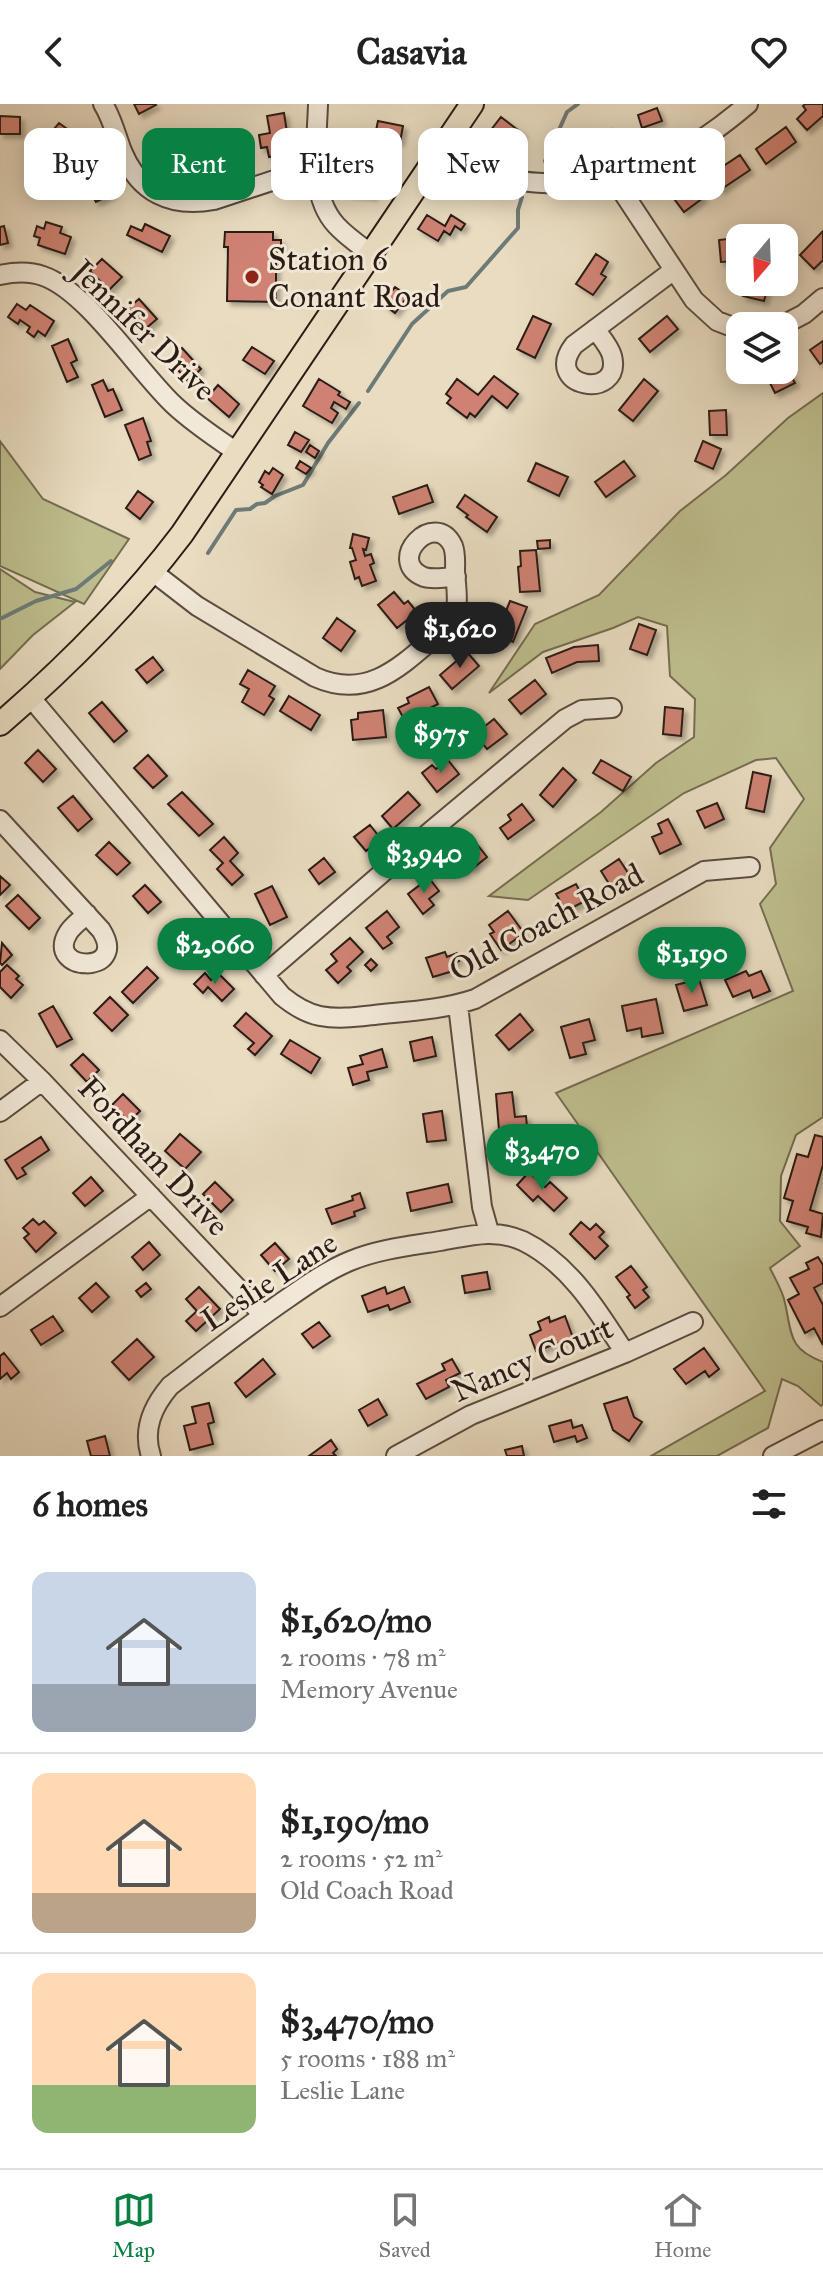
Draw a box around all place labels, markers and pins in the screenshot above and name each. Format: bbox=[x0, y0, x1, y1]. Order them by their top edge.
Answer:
place label: Station 6 Conant Road bbox=[268, 240, 441, 316]
marker: Station 6 Conant Road bbox=[243, 268, 261, 286]
pin: $1,620 bbox=[395, 602, 525, 670]
pin: $975 bbox=[394, 707, 488, 775]
pin: $3,940 bbox=[359, 827, 489, 895]
pin: $2,060 bbox=[150, 918, 280, 986]
pin: $1,190 bbox=[627, 927, 757, 995]
pin: $3,470 bbox=[477, 1124, 607, 1192]

